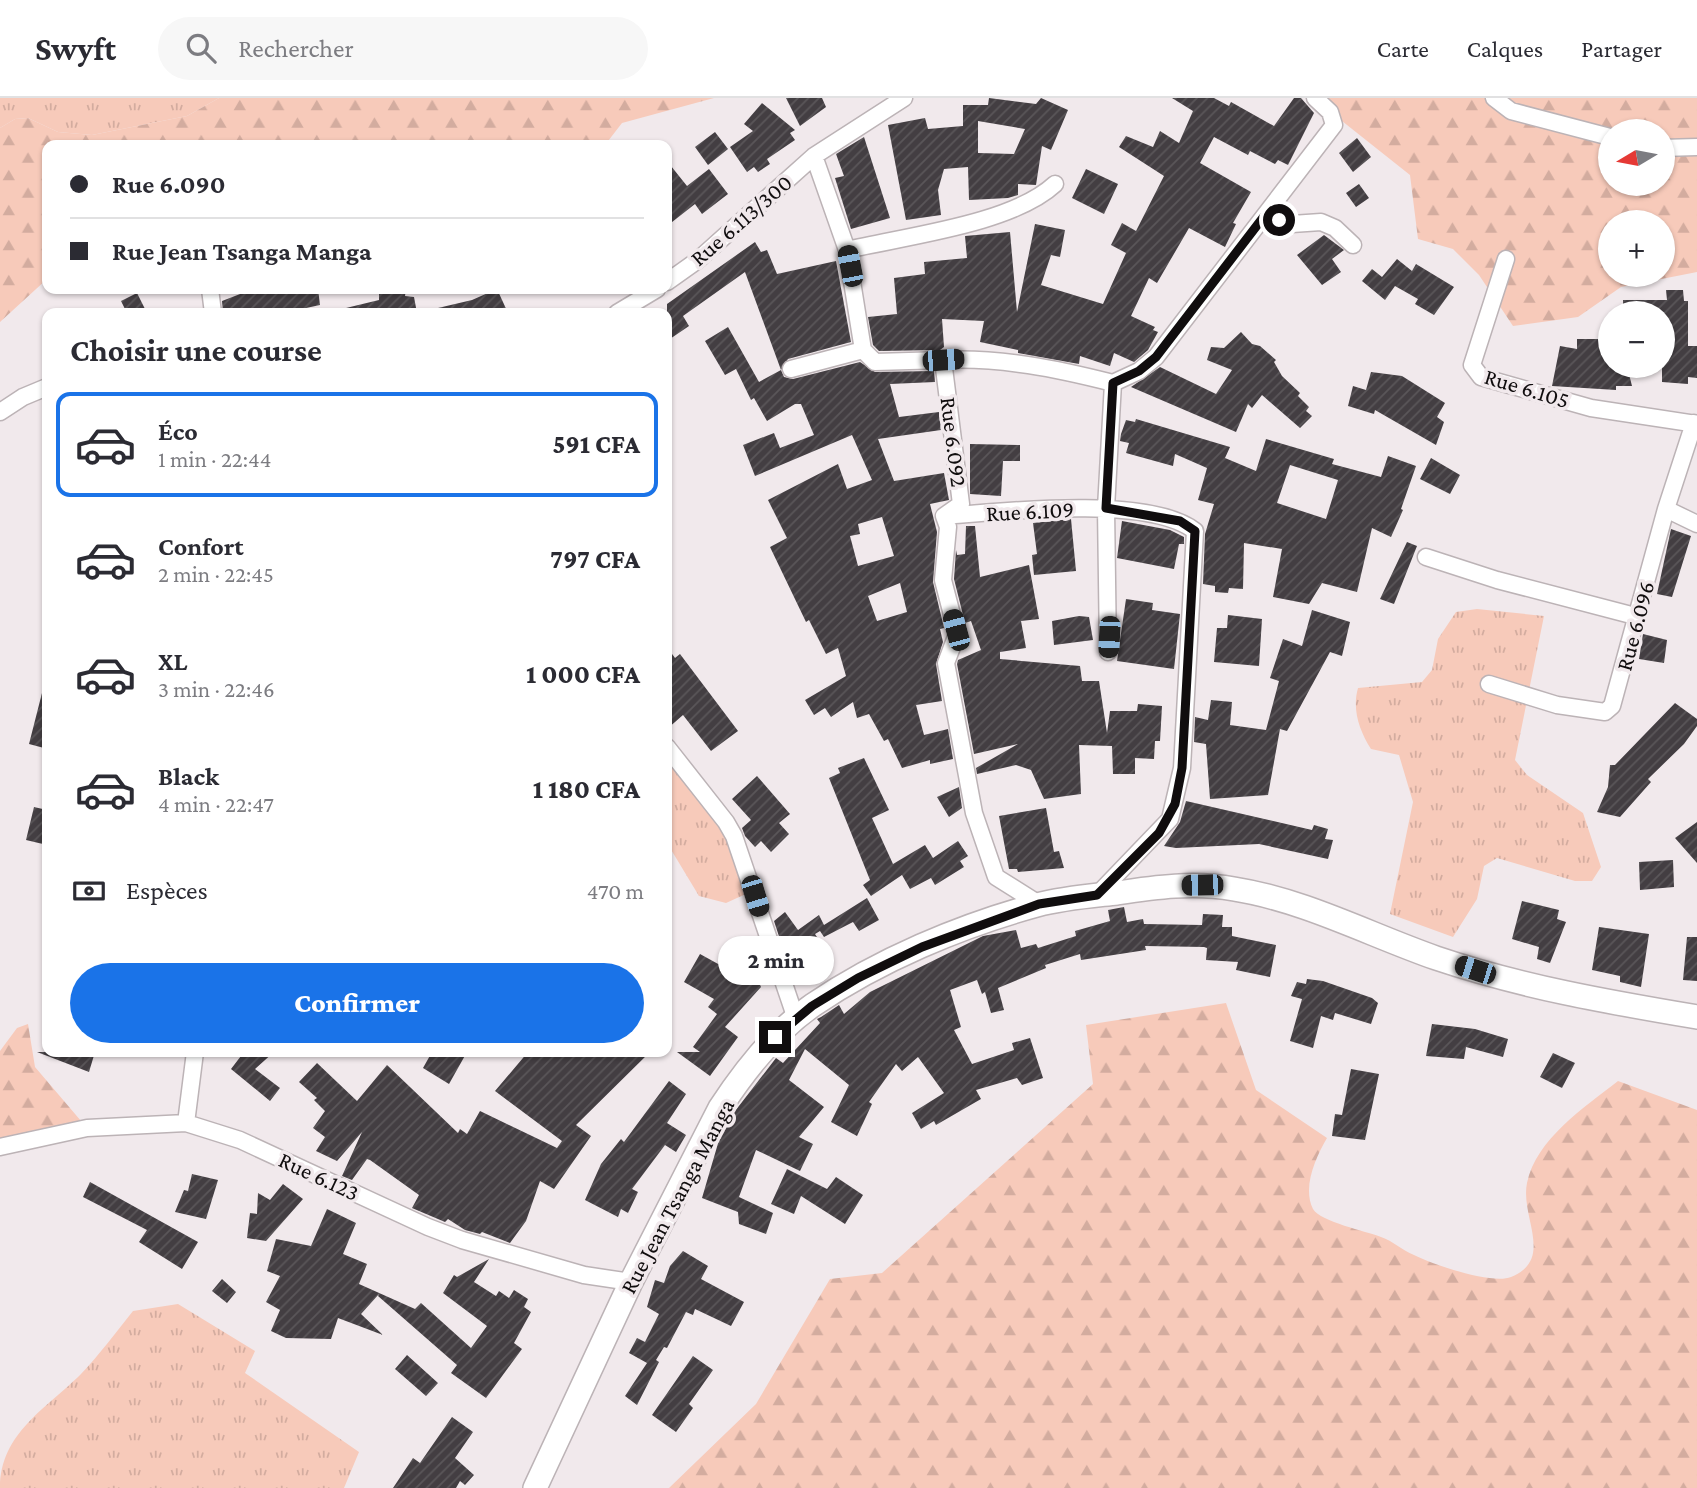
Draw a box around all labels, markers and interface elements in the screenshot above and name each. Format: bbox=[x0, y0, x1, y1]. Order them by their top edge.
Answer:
search box bbox=[158, 17, 648, 80]
icon: search bbox=[182, 29, 220, 67]
text: Swyft bbox=[35, 30, 116, 67]
text: Rechercher bbox=[238, 34, 354, 63]
text: Carte bbox=[1377, 35, 1429, 62]
text: Calques bbox=[1467, 35, 1543, 62]
text: Partager bbox=[1581, 35, 1662, 62]
north arrow bbox=[1598, 119, 1675, 196]
map controls bbox=[1598, 119, 1675, 378]
street label: Rue 6.113/300 bbox=[685, 169, 797, 271]
text: Rue 6.090 bbox=[112, 170, 226, 199]
route start bbox=[1263, 204, 1295, 236]
button: + bbox=[1598, 210, 1675, 287]
text: Rue Jean Tsanga Manga bbox=[112, 237, 372, 266]
car bbox=[836, 243, 865, 289]
button: − bbox=[1598, 301, 1675, 378]
text: Choisir une course bbox=[70, 332, 322, 368]
car bbox=[922, 348, 965, 372]
street label: Rue 6.105 bbox=[1481, 363, 1573, 413]
street label: Rue 6.092 bbox=[936, 395, 972, 489]
icon: car bbox=[74, 413, 137, 476]
text: Éco bbox=[158, 417, 198, 446]
text: 591 CFA bbox=[552, 430, 640, 459]
text: 1 min · 22:44 bbox=[158, 446, 272, 472]
street label: Rue 6.109 bbox=[985, 496, 1075, 526]
icon: car bbox=[74, 528, 137, 591]
text: Confort bbox=[158, 532, 244, 561]
text: 797 CFA bbox=[550, 545, 640, 574]
text: 2 min · 22:45 bbox=[158, 561, 274, 587]
street label: Rue 6.096 bbox=[1611, 578, 1659, 674]
car bbox=[941, 607, 972, 653]
car bbox=[1098, 615, 1121, 659]
icon: car bbox=[74, 643, 137, 706]
text: XL bbox=[158, 647, 187, 676]
text: 1 000 CFA bbox=[526, 660, 640, 689]
text: 3 min · 22:46 bbox=[158, 676, 275, 702]
icon: car bbox=[74, 758, 137, 821]
text: Black bbox=[158, 762, 219, 791]
text: 1 180 CFA bbox=[533, 775, 640, 804]
text: 4 min · 22:47 bbox=[158, 791, 274, 817]
icon: cash bbox=[70, 872, 108, 910]
car bbox=[739, 873, 772, 919]
car bbox=[1181, 874, 1224, 896]
text: Espèces bbox=[126, 876, 208, 905]
text: 470 m bbox=[587, 878, 644, 904]
callout: 2 min bbox=[717, 936, 833, 984]
text: 2 min bbox=[748, 947, 804, 973]
car bbox=[1452, 954, 1499, 986]
button: Confirmer bbox=[70, 963, 644, 1043]
route end bbox=[759, 1021, 791, 1053]
street label: Rue Jean Tsanga Manga bbox=[615, 1094, 739, 1298]
street label: Rue 6.123 bbox=[275, 1146, 363, 1206]

